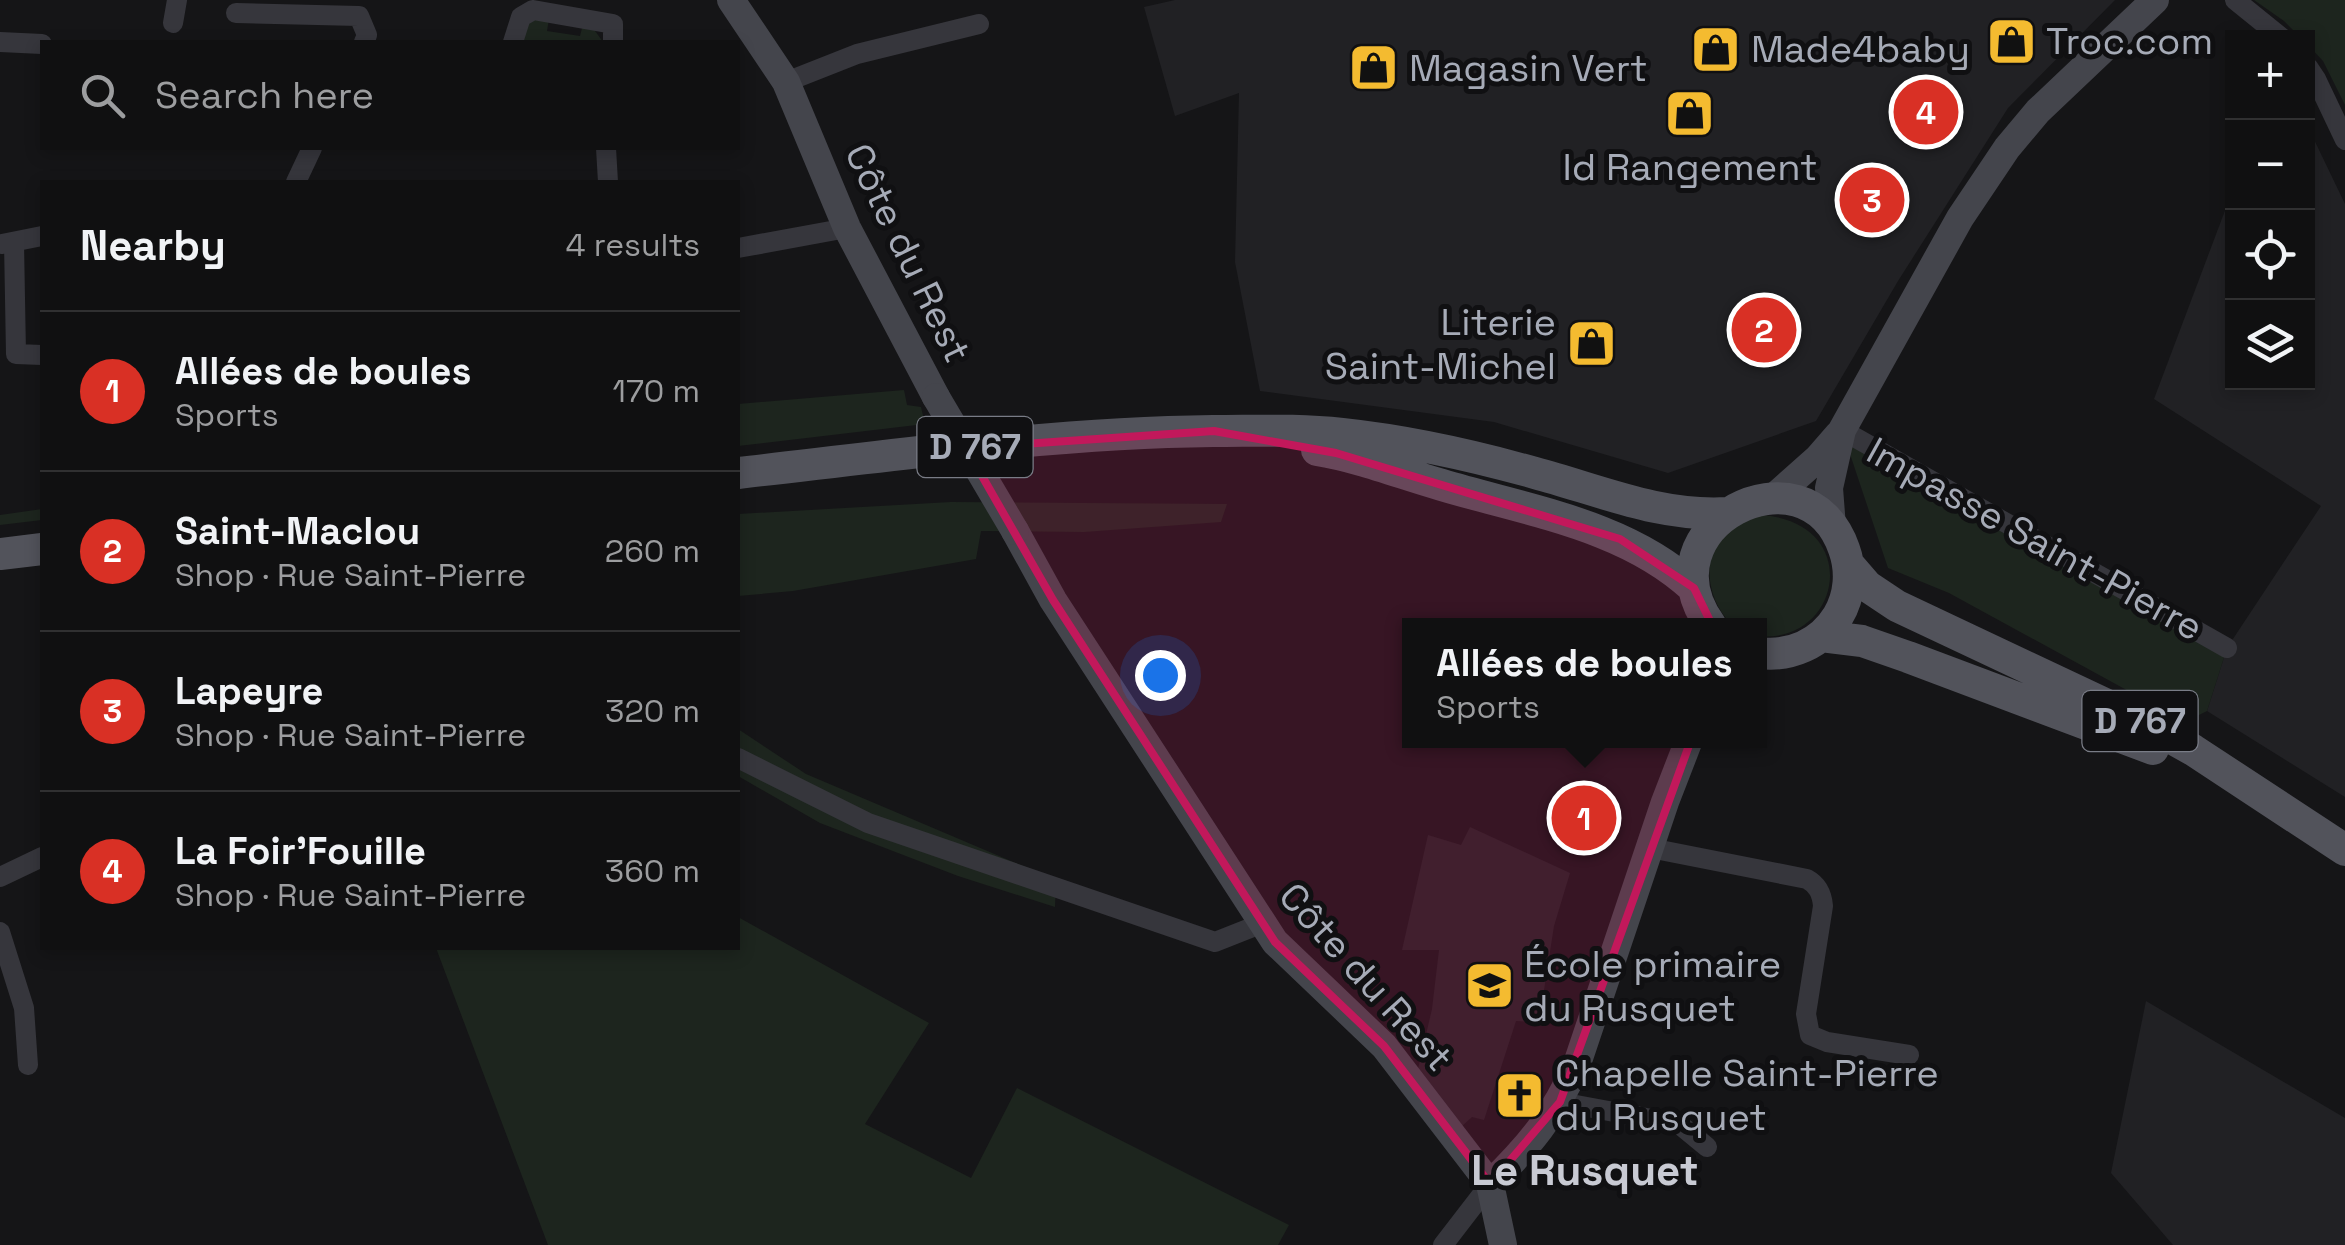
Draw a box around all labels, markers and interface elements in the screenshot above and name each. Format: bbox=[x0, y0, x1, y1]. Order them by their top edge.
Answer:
shop icon: Troc.com bbox=[1985, 15, 2037, 67]
place label: Troc.com bbox=[2046, 17, 2213, 65]
shop icon: Made4baby bbox=[1690, 23, 1742, 75]
place label: Made4baby bbox=[1751, 25, 1970, 73]
map controls bbox=[2225, 30, 2315, 390]
button: + bbox=[2225, 30, 2315, 120]
search box bbox=[40, 40, 740, 150]
shop icon: Magasin Vert bbox=[1348, 42, 1400, 94]
place label: Magasin Vert bbox=[1409, 44, 1648, 92]
icon: search bbox=[75, 68, 130, 123]
text: Search here bbox=[155, 71, 374, 119]
pin: 4 bbox=[1894, 74, 1958, 150]
shop icon: Id Rangement bbox=[1664, 87, 1716, 139]
button: − bbox=[2225, 120, 2315, 210]
street label: Côte du Rest bbox=[834, 136, 982, 370]
place label: Id Rangement bbox=[1563, 143, 1817, 191]
pin: 3 bbox=[1840, 162, 1904, 238]
button: locate bbox=[2225, 210, 2315, 300]
text: Nearby bbox=[80, 219, 226, 272]
text: 4 results bbox=[565, 225, 700, 265]
pin: 2 bbox=[1732, 292, 1796, 368]
place label: Literie Saint-Michel bbox=[1325, 298, 1556, 390]
button: layers bbox=[2225, 300, 2315, 390]
shop icon: Literie Saint-Michel bbox=[1565, 318, 1617, 370]
text: Allées de boules bbox=[175, 347, 471, 395]
text: 1 bbox=[105, 371, 120, 411]
text: 170 m bbox=[613, 371, 700, 411]
text: Sports bbox=[175, 395, 279, 435]
road number: D 767 bbox=[918, 417, 1032, 477]
street label: Impasse Saint-Pierre bbox=[1859, 427, 2211, 651]
text: Saint-Maclou bbox=[175, 507, 420, 555]
text: 2 bbox=[103, 531, 122, 571]
text: 260 m bbox=[605, 531, 700, 571]
text: Shop · Rue Saint-Pierre bbox=[175, 555, 526, 595]
popup bbox=[1402, 618, 1767, 748]
text: Allées de boules bbox=[1436, 639, 1733, 687]
your location bbox=[1135, 650, 1186, 701]
text: Lapeyre bbox=[175, 667, 323, 715]
text: Sports bbox=[1436, 687, 1540, 727]
text: 3 bbox=[103, 691, 122, 731]
text: 320 m bbox=[605, 691, 700, 731]
road number: D 767 bbox=[2082, 691, 2198, 751]
text: Shop · Rue Saint-Pierre bbox=[175, 715, 526, 755]
pin: 1 bbox=[1552, 780, 1616, 856]
text: La Foir'Fouille bbox=[175, 827, 426, 875]
text: 4 bbox=[102, 851, 123, 891]
text: 360 m bbox=[605, 851, 700, 891]
street label: Côte du Rest bbox=[1269, 873, 1463, 1081]
text: Shop · Rue Saint-Pierre bbox=[175, 875, 526, 915]
place label: École primaire du Rusquet bbox=[1524, 940, 1781, 1032]
school or university icon: École primaire du Rusquet bbox=[1463, 960, 1515, 1012]
place label: Chapelle Saint-Pierre du Rusquet bbox=[1555, 1049, 1939, 1141]
church icon: Chapelle Saint-Pierre du Rusquet bbox=[1494, 1069, 1546, 1121]
district label: Le Rusquet bbox=[1471, 1144, 1699, 1197]

